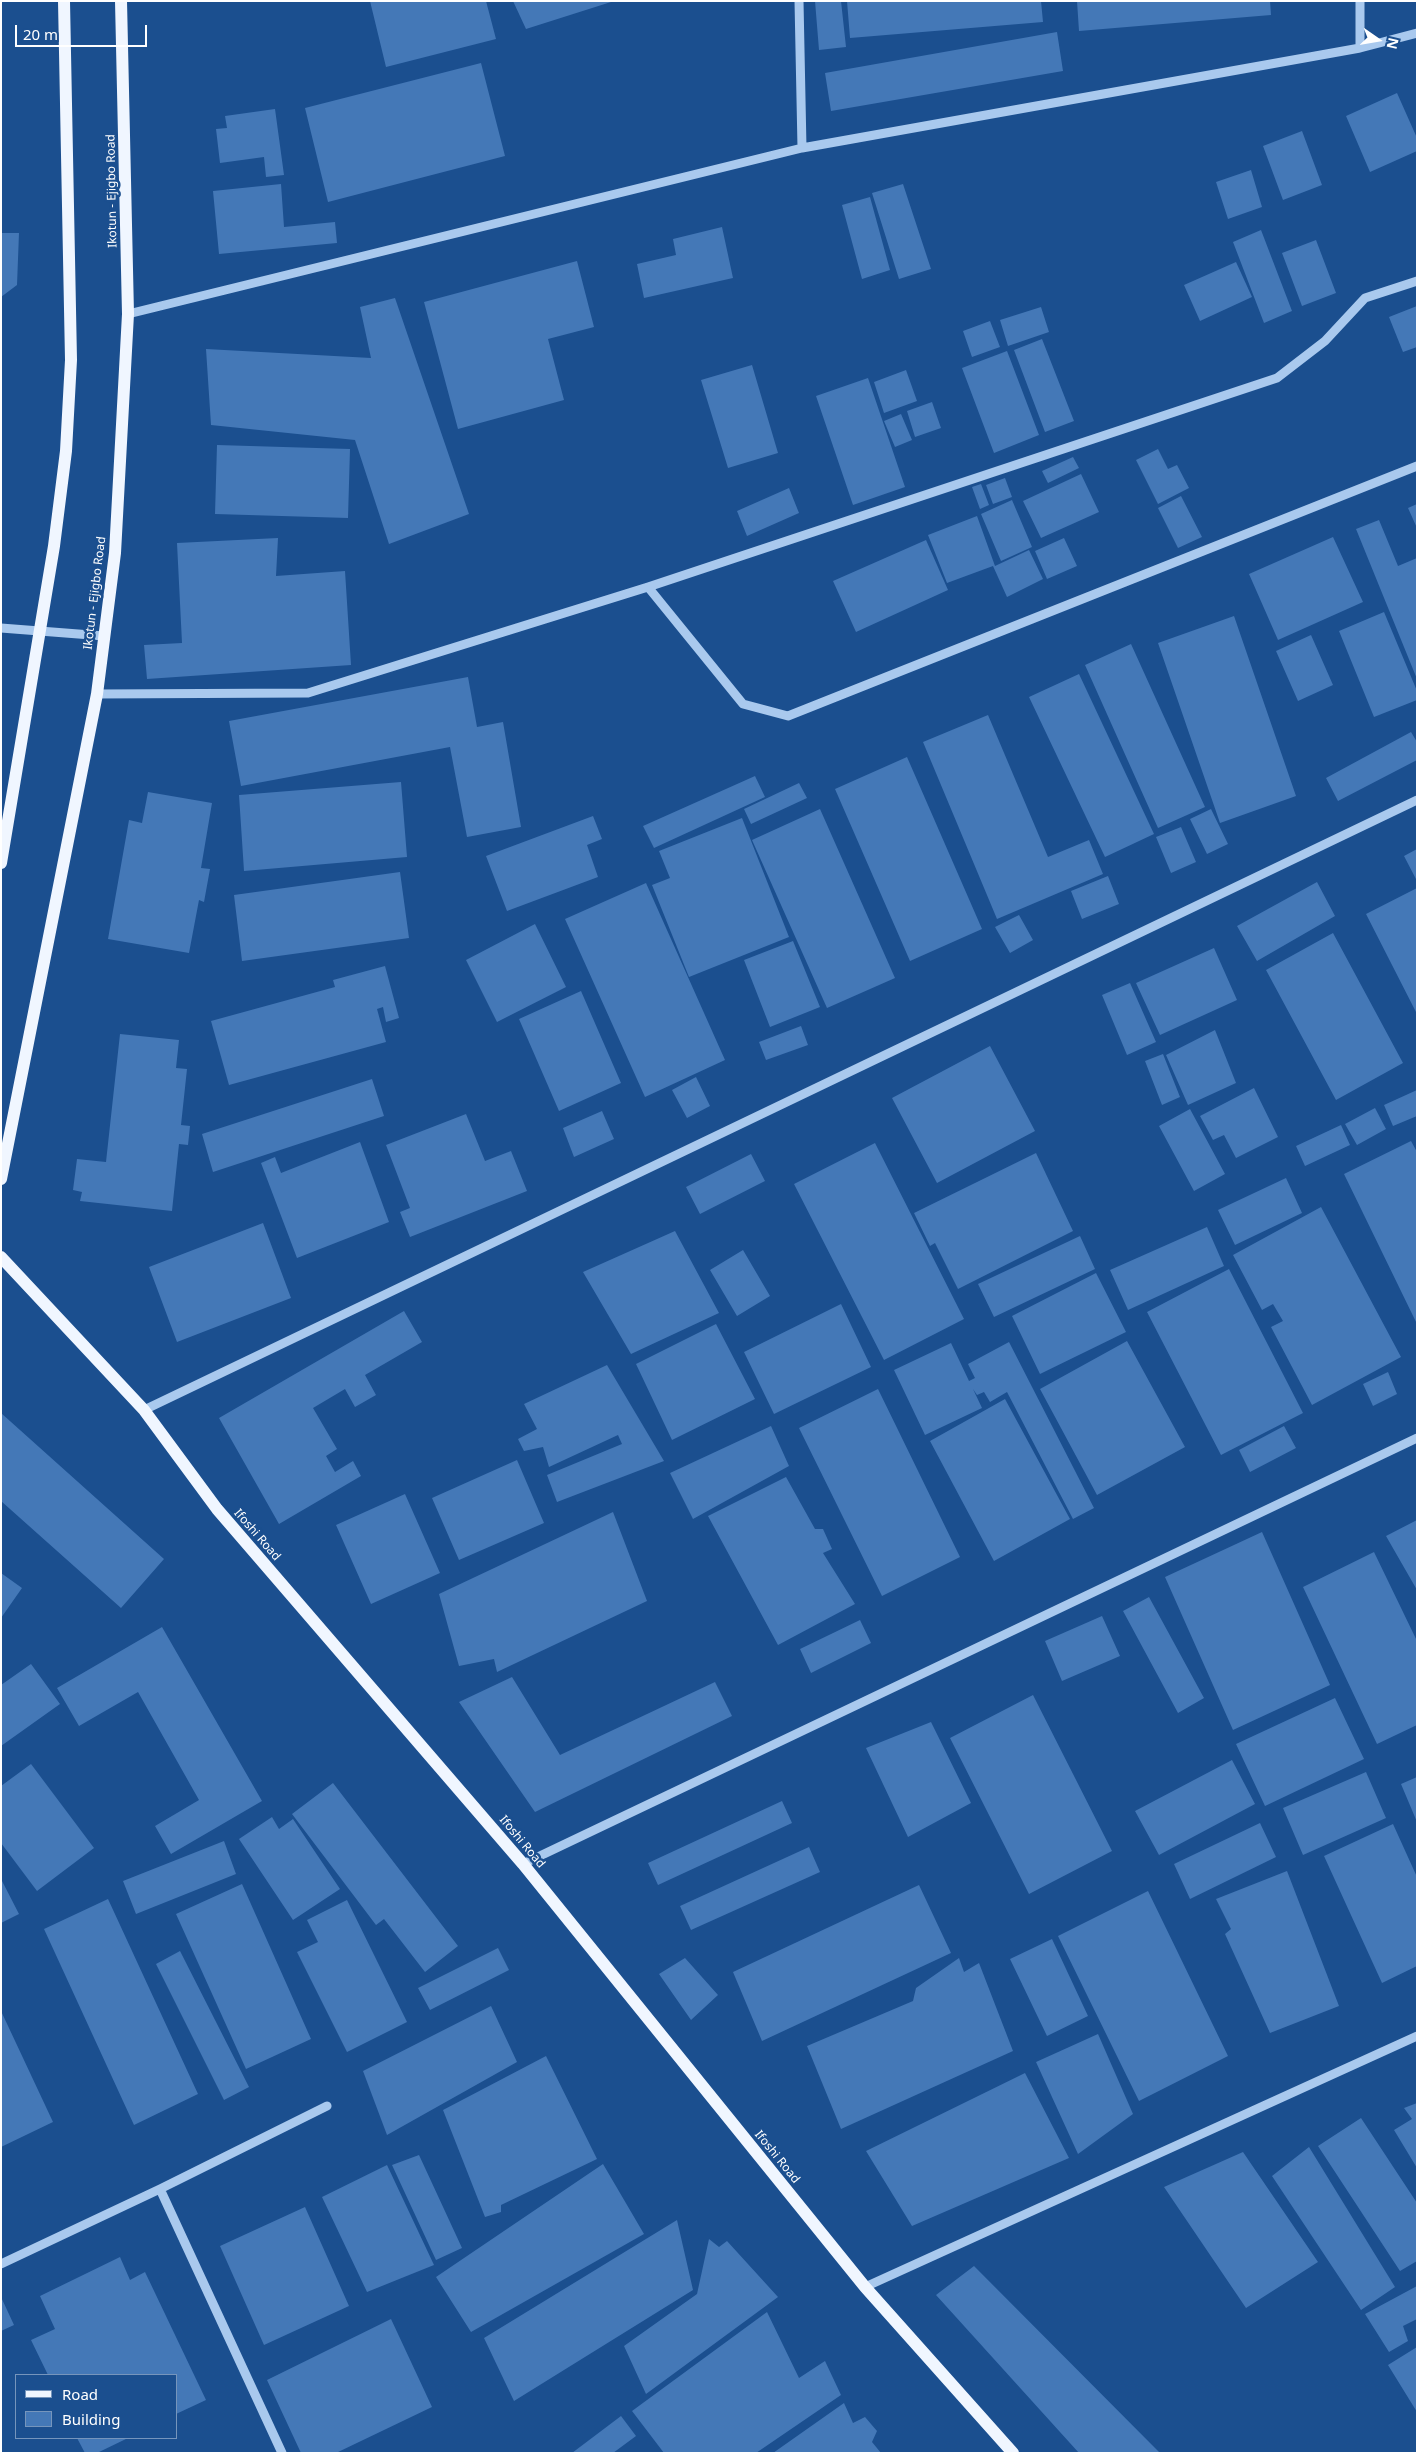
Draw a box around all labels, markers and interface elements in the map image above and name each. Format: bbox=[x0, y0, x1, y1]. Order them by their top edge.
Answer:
scale bar bbox=[18, 15, 150, 47]
north arrow bbox=[1353, 15, 1403, 65]
text: 20 m bbox=[23, 24, 58, 44]
text: N bbox=[1383, 36, 1404, 51]
street label: Ikotun - Ejigbo Road bbox=[104, 134, 120, 248]
street label: Ikotun - Ejigbo Road bbox=[81, 536, 109, 650]
street label: Ifoshi Road bbox=[231, 1506, 283, 1564]
street label: Ifoshi Road bbox=[496, 1813, 548, 1871]
street label: Ifoshi Road bbox=[751, 2128, 803, 2186]
legend bbox=[15, 2374, 178, 2439]
text: Road bbox=[62, 2384, 98, 2404]
text: Building bbox=[62, 2409, 120, 2429]

